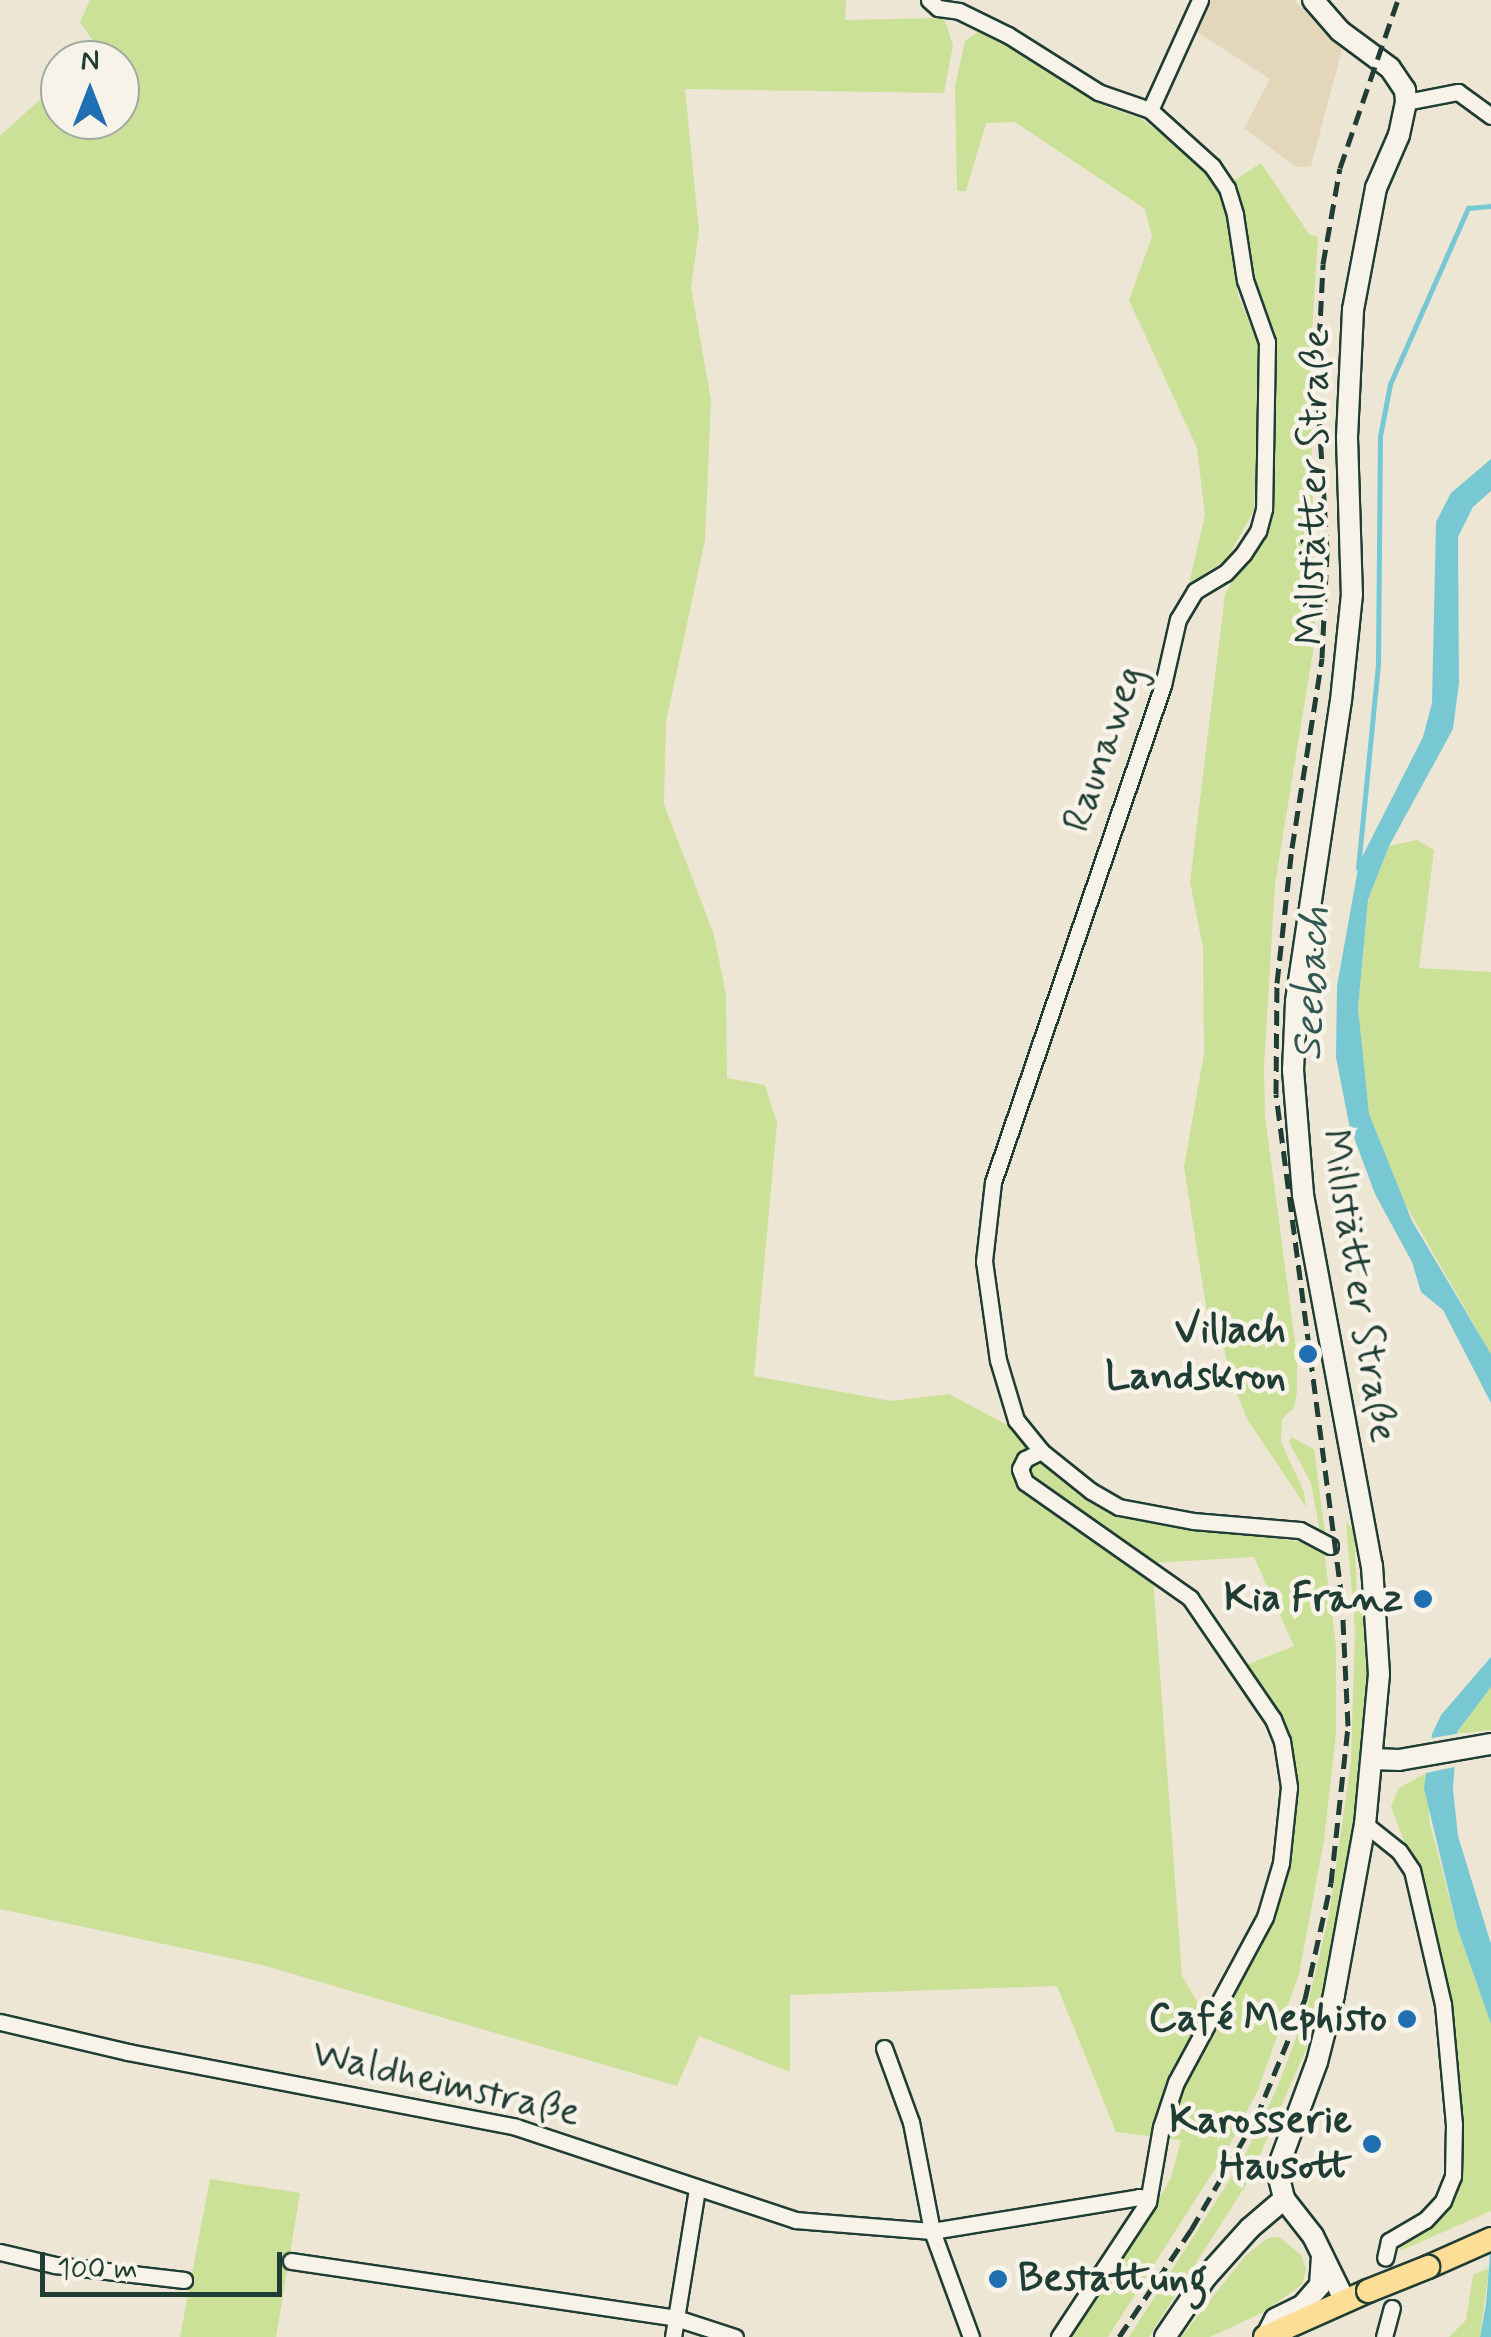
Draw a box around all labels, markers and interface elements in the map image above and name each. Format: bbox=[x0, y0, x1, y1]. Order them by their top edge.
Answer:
north arrow bbox=[40, 40, 140, 140]
text: N bbox=[81, 43, 99, 80]
street label: Millstätter Straße bbox=[1287, 328, 1341, 646]
street label: Raunaweg bbox=[1053, 660, 1155, 838]
water label: Seebach bbox=[1284, 906, 1342, 1062]
street label: Millstätter Straße bbox=[1310, 1126, 1406, 1446]
place label: Villach Landskron bbox=[1105, 1307, 1286, 1401]
marker: Villach Landskron bbox=[1295, 1341, 1321, 1367]
place label: Kia Franz bbox=[1226, 1575, 1403, 1623]
marker: Kia Franz bbox=[1412, 1588, 1434, 1610]
place label: Café Mephisto bbox=[1149, 1995, 1387, 2043]
marker: Café Mephisto bbox=[1396, 2008, 1418, 2030]
street label: Waldheimstraße bbox=[307, 2030, 585, 2138]
place label: Karosserie Hausott bbox=[1169, 2097, 1352, 2191]
marker: Karosserie Hausott bbox=[1361, 2133, 1383, 2155]
scale bar bbox=[45, 2232, 288, 2294]
text: 100 m bbox=[57, 2250, 138, 2289]
place label: Bestattung bbox=[1018, 2255, 1208, 2303]
marker: Bestattung bbox=[987, 2268, 1009, 2290]

